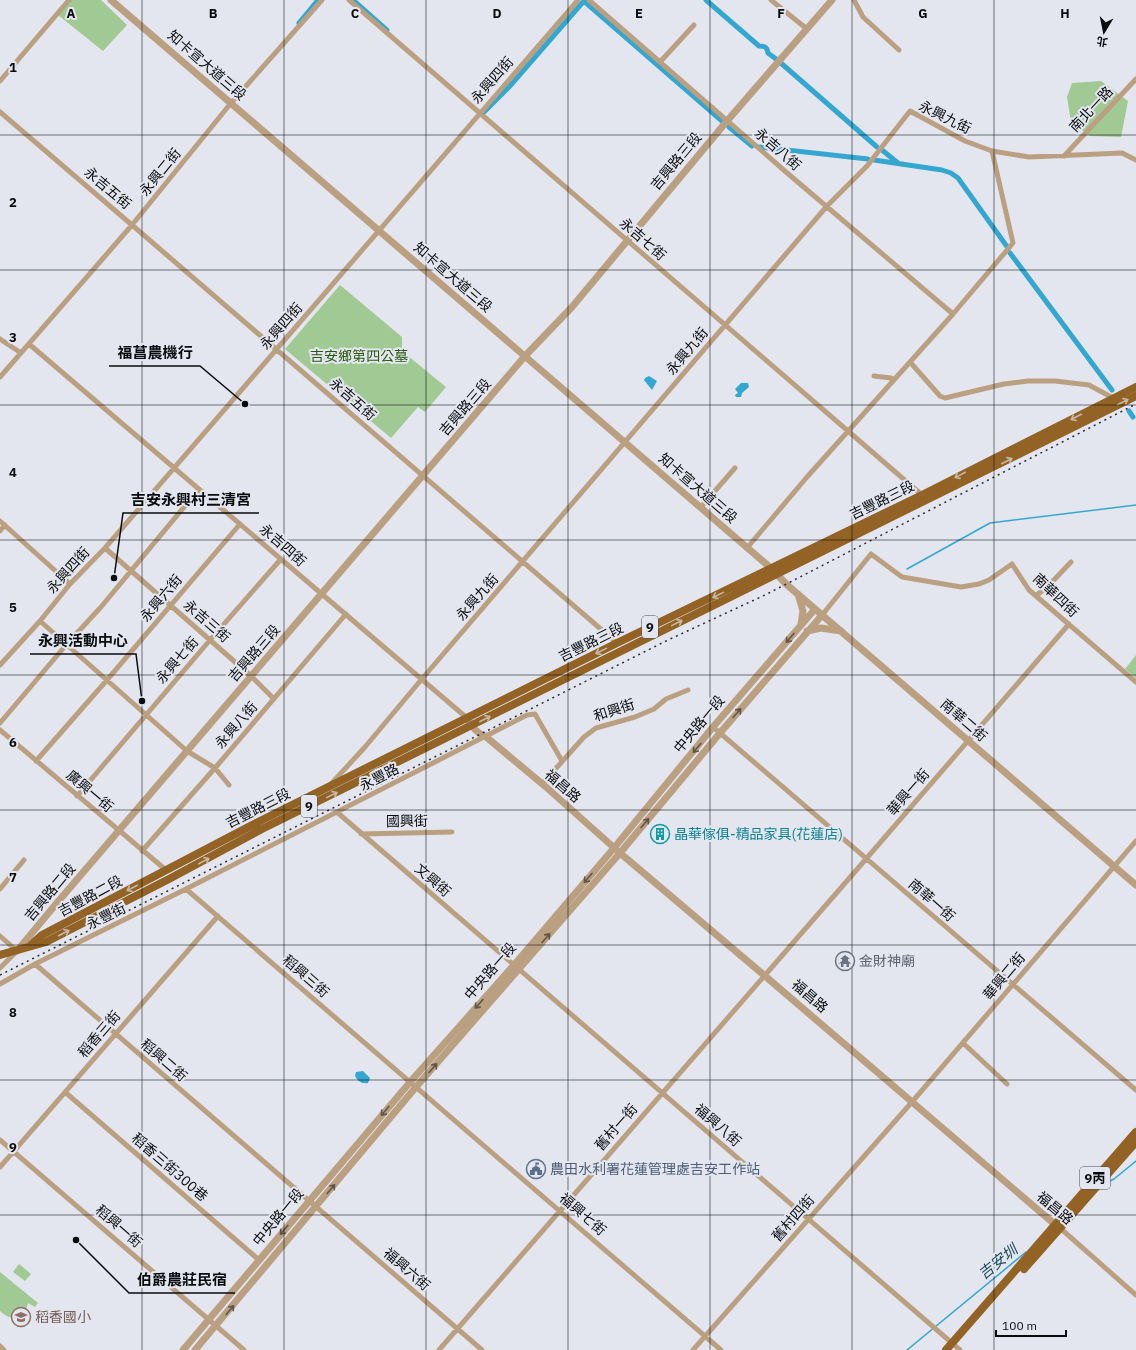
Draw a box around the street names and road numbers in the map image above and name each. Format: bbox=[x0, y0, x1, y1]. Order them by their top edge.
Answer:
street label: 知卡宣大道三段 bbox=[164, 26, 250, 104]
street label: 永興四街 bbox=[467, 53, 517, 107]
street label: 南北一路 bbox=[1065, 82, 1117, 136]
street label: 永興九街 bbox=[916, 97, 974, 137]
street label: 永吉八街 bbox=[751, 124, 805, 174]
street label: 吉興路三段 bbox=[647, 128, 705, 194]
street label: 永興二街 bbox=[135, 145, 185, 199]
street label: 永吉五街 bbox=[81, 163, 135, 213]
street label: 永吉七街 bbox=[616, 214, 670, 264]
street label: 知卡宣大道三段 bbox=[410, 238, 496, 316]
street label: 永興四街 bbox=[256, 299, 306, 353]
street label: 永興九街 bbox=[662, 324, 712, 378]
street label: 永吉五街 bbox=[326, 374, 380, 424]
street label: 吉興路三段 bbox=[435, 375, 495, 439]
street label: 知卡宣大道三段 bbox=[655, 449, 741, 527]
street label: 吉豐路三段 bbox=[847, 477, 917, 523]
street label: 永吉四街 bbox=[256, 520, 310, 570]
street label: 永興四街 bbox=[43, 543, 93, 597]
street label: 南華四街 bbox=[1029, 569, 1083, 621]
street label: 永興九街 bbox=[452, 570, 502, 624]
street label: 永興六街 bbox=[136, 571, 186, 625]
street label: 永吉三街 bbox=[180, 596, 234, 646]
road number: 9 bbox=[642, 616, 658, 638]
street label: 吉豐路三段 bbox=[556, 619, 626, 665]
street label: 吉興路三段 bbox=[224, 621, 284, 685]
street label: 永興七街 bbox=[152, 633, 202, 687]
street label: 中央路一段 bbox=[670, 691, 728, 757]
street label: 和興街 bbox=[591, 695, 637, 725]
street label: 南華二街 bbox=[937, 695, 991, 745]
street label: 永興八街 bbox=[211, 698, 261, 752]
street label: 永豐路 bbox=[356, 759, 402, 795]
street label: 福昌路 bbox=[541, 765, 585, 807]
street label: 華興一街 bbox=[883, 765, 933, 819]
street label: 廣興一街 bbox=[63, 766, 117, 816]
street label: 吉豐路三段 bbox=[223, 784, 293, 832]
road number: 9 bbox=[301, 795, 317, 817]
street label: 國興街 bbox=[386, 812, 428, 830]
street label: 吉興路二段 bbox=[21, 859, 79, 925]
street label: 文興街 bbox=[411, 859, 455, 901]
street label: 吉豐路二段 bbox=[55, 872, 125, 920]
street label: 南華一街 bbox=[905, 875, 959, 925]
street label: 永豐街 bbox=[83, 899, 129, 933]
street label: 中央路一段 bbox=[460, 939, 520, 1003]
street label: 華興二街 bbox=[979, 949, 1029, 1003]
street label: 稻興三街 bbox=[279, 951, 333, 1001]
street label: 福昌路 bbox=[788, 975, 832, 1017]
street label: 稻香三街 bbox=[74, 1007, 124, 1061]
street label: 稻興二街 bbox=[137, 1035, 191, 1085]
street label: 舊村一街 bbox=[591, 1100, 641, 1154]
street label: 福興八街 bbox=[691, 1100, 745, 1150]
street label: 稻香三街300巷 bbox=[128, 1129, 212, 1205]
road number: 9丙 bbox=[1080, 1167, 1110, 1189]
street label: 中央路一段 bbox=[249, 1184, 307, 1250]
street label: 福昌路 bbox=[1033, 1188, 1077, 1228]
street label: 福興七街 bbox=[556, 1189, 610, 1239]
street label: 舊村四街 bbox=[768, 1191, 818, 1245]
street label: 稻興一街 bbox=[92, 1201, 146, 1251]
street label: 福興六街 bbox=[380, 1244, 434, 1294]

